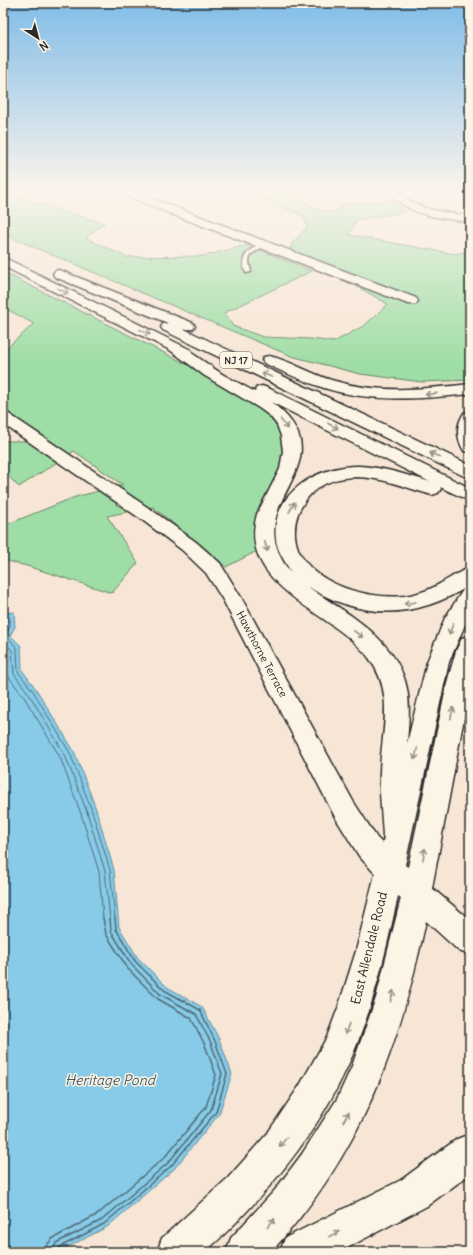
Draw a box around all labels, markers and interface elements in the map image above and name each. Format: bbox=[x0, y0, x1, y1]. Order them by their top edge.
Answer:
north arrow bbox=[18, 18, 58, 58]
text: N bbox=[37, 38, 51, 54]
one-way arrow bbox=[57, 288, 69, 295]
one-way arrow bbox=[138, 329, 150, 336]
road number: NJ 17 bbox=[220, 352, 252, 368]
one-way arrow bbox=[261, 371, 273, 378]
one-way arrow bbox=[425, 390, 438, 398]
one-way arrow bbox=[280, 418, 289, 429]
one-way arrow bbox=[327, 423, 339, 431]
one-way arrow bbox=[429, 451, 441, 458]
one-way arrow bbox=[288, 501, 296, 513]
one-way arrow bbox=[263, 539, 270, 552]
one-way arrow bbox=[404, 599, 417, 607]
street label: Hawthorne Terrace bbox=[233, 608, 291, 700]
one-way arrow bbox=[447, 623, 454, 635]
one-way arrow bbox=[352, 629, 363, 638]
one-way arrow bbox=[449, 707, 457, 720]
one-way arrow bbox=[411, 747, 419, 760]
one-way arrow bbox=[420, 848, 428, 861]
street label: East Allendale Road bbox=[347, 890, 391, 1006]
one-way arrow bbox=[388, 990, 396, 1003]
one-way arrow bbox=[342, 1023, 350, 1035]
water label: Heritage Pond bbox=[65, 1071, 157, 1089]
one-way arrow bbox=[342, 1111, 350, 1123]
one-way arrow bbox=[279, 1137, 288, 1147]
one-way arrow bbox=[267, 1218, 276, 1229]
one-way arrow bbox=[328, 1230, 340, 1237]

